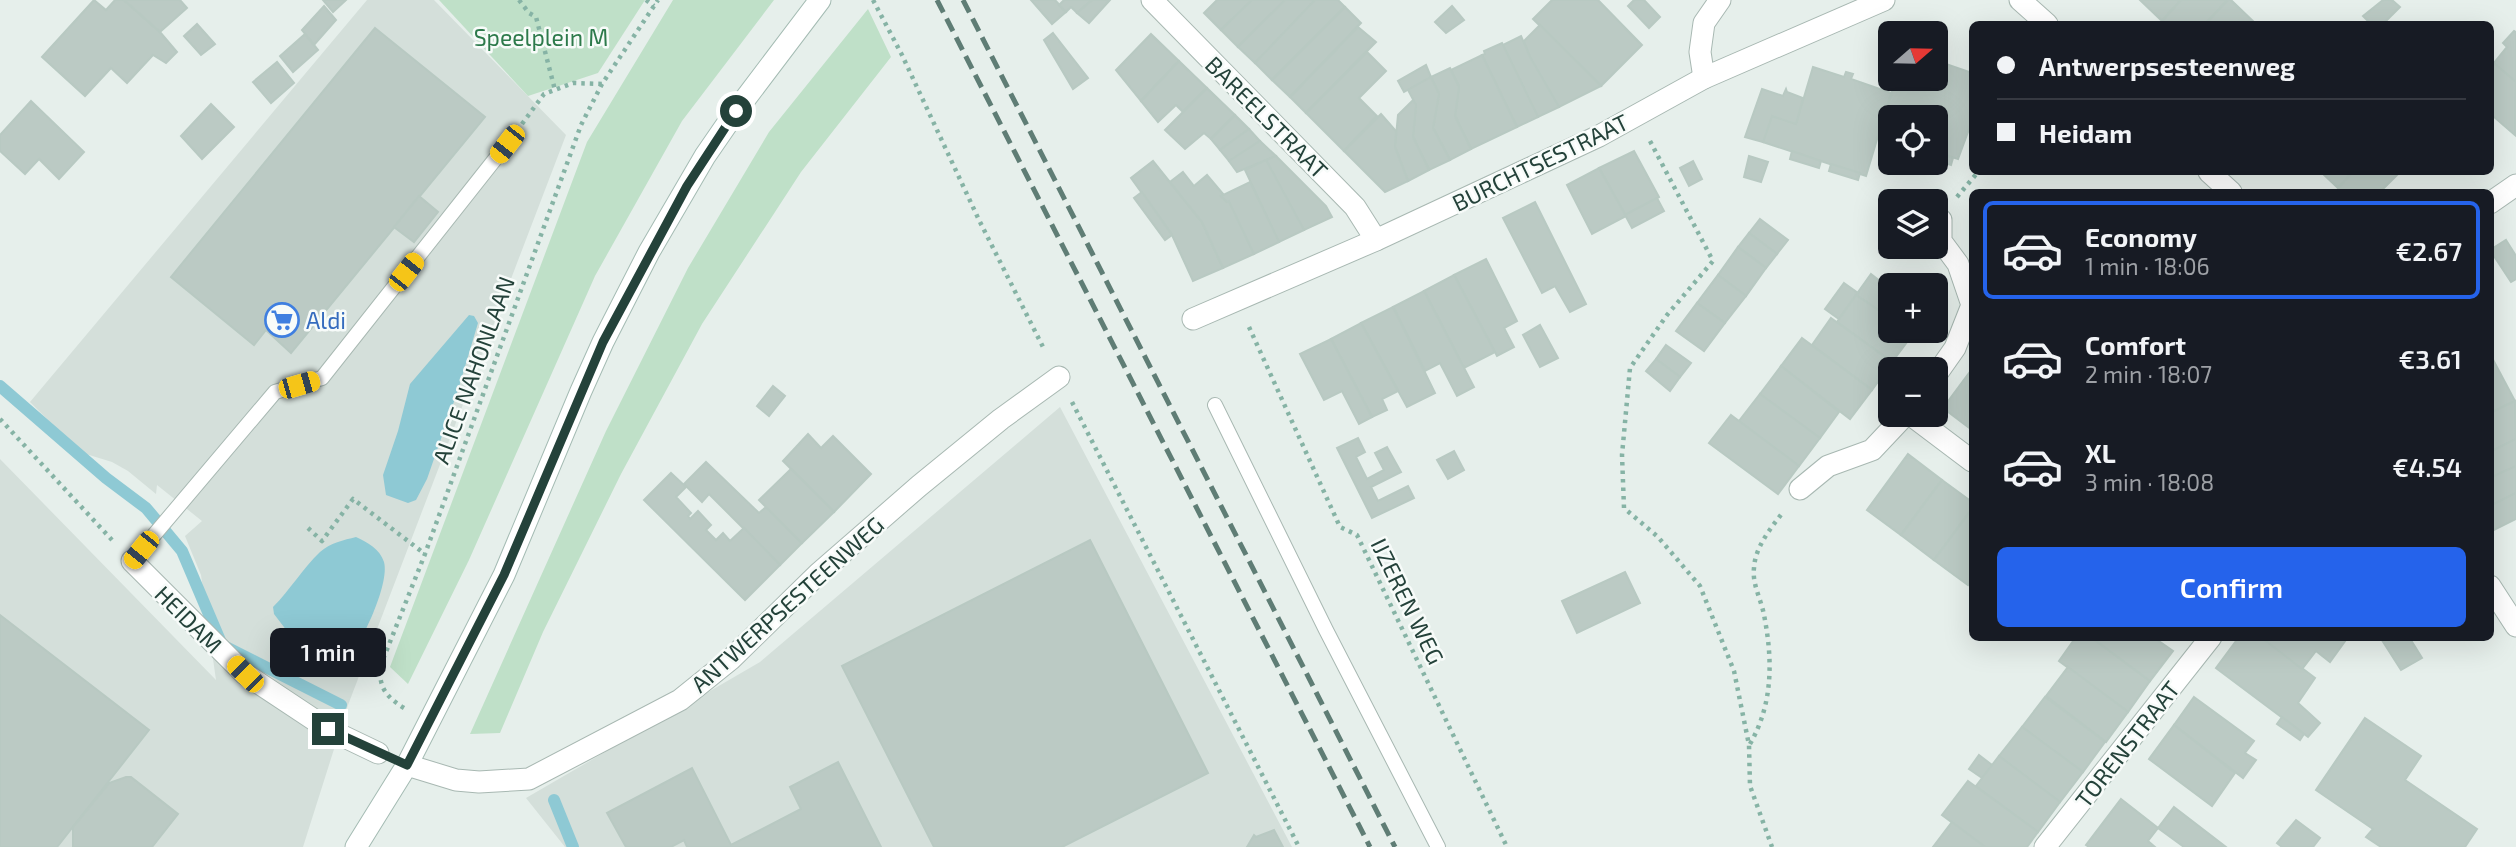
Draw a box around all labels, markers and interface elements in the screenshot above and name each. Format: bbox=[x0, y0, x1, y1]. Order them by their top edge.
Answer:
north arrow bbox=[1878, 21, 1948, 91]
map controls bbox=[1878, 21, 1948, 427]
park label: Speelplein M bbox=[474, 23, 608, 51]
street label: BAREELSTRAAT bbox=[1200, 50, 1334, 184]
text: Antwerpsesteenweg bbox=[2039, 50, 2295, 81]
route start bbox=[720, 95, 752, 127]
button: locate bbox=[1878, 105, 1948, 175]
street label: BURCHTSESTRAAT bbox=[1447, 107, 1633, 217]
text: Heidam bbox=[2039, 117, 2132, 148]
car bbox=[486, 121, 529, 167]
button: layers bbox=[1878, 189, 1948, 259]
icon: car bbox=[2001, 219, 2064, 282]
text: Economy bbox=[2085, 221, 2197, 252]
text: €2.67 bbox=[2396, 235, 2462, 266]
car bbox=[385, 249, 428, 295]
text: 1 min · 18:06 bbox=[2085, 252, 2210, 280]
street label: ALICE NAHONLAAN bbox=[426, 272, 520, 468]
button: + bbox=[1878, 273, 1948, 343]
supermarket icon: Aldi bbox=[263, 301, 301, 339]
place label: Aldi bbox=[306, 306, 346, 334]
icon: car bbox=[2001, 327, 2064, 390]
text: Comfort bbox=[2085, 329, 2186, 360]
text: €3.61 bbox=[2399, 343, 2462, 374]
button: − bbox=[1878, 357, 1948, 427]
text: 2 min · 18:07 bbox=[2085, 360, 2212, 388]
car bbox=[276, 369, 323, 401]
icon: car bbox=[2001, 435, 2064, 498]
text: XL bbox=[2085, 437, 2116, 468]
text: €4.54 bbox=[2392, 451, 2462, 482]
text: 3 min · 18:08 bbox=[2085, 468, 2214, 496]
street label: ANTWERPSESTEENWEG bbox=[685, 510, 889, 698]
car bbox=[120, 527, 163, 573]
street label: IJZEREN WEG bbox=[1365, 533, 1451, 669]
button: Confirm bbox=[1997, 547, 2466, 627]
street label: HEIDAM bbox=[149, 579, 229, 659]
callout: 1 min bbox=[270, 628, 386, 676]
text: 1 min bbox=[301, 638, 355, 666]
car bbox=[223, 652, 268, 696]
street label: TORENSTRAAT bbox=[2069, 675, 2185, 813]
route end bbox=[312, 713, 344, 745]

